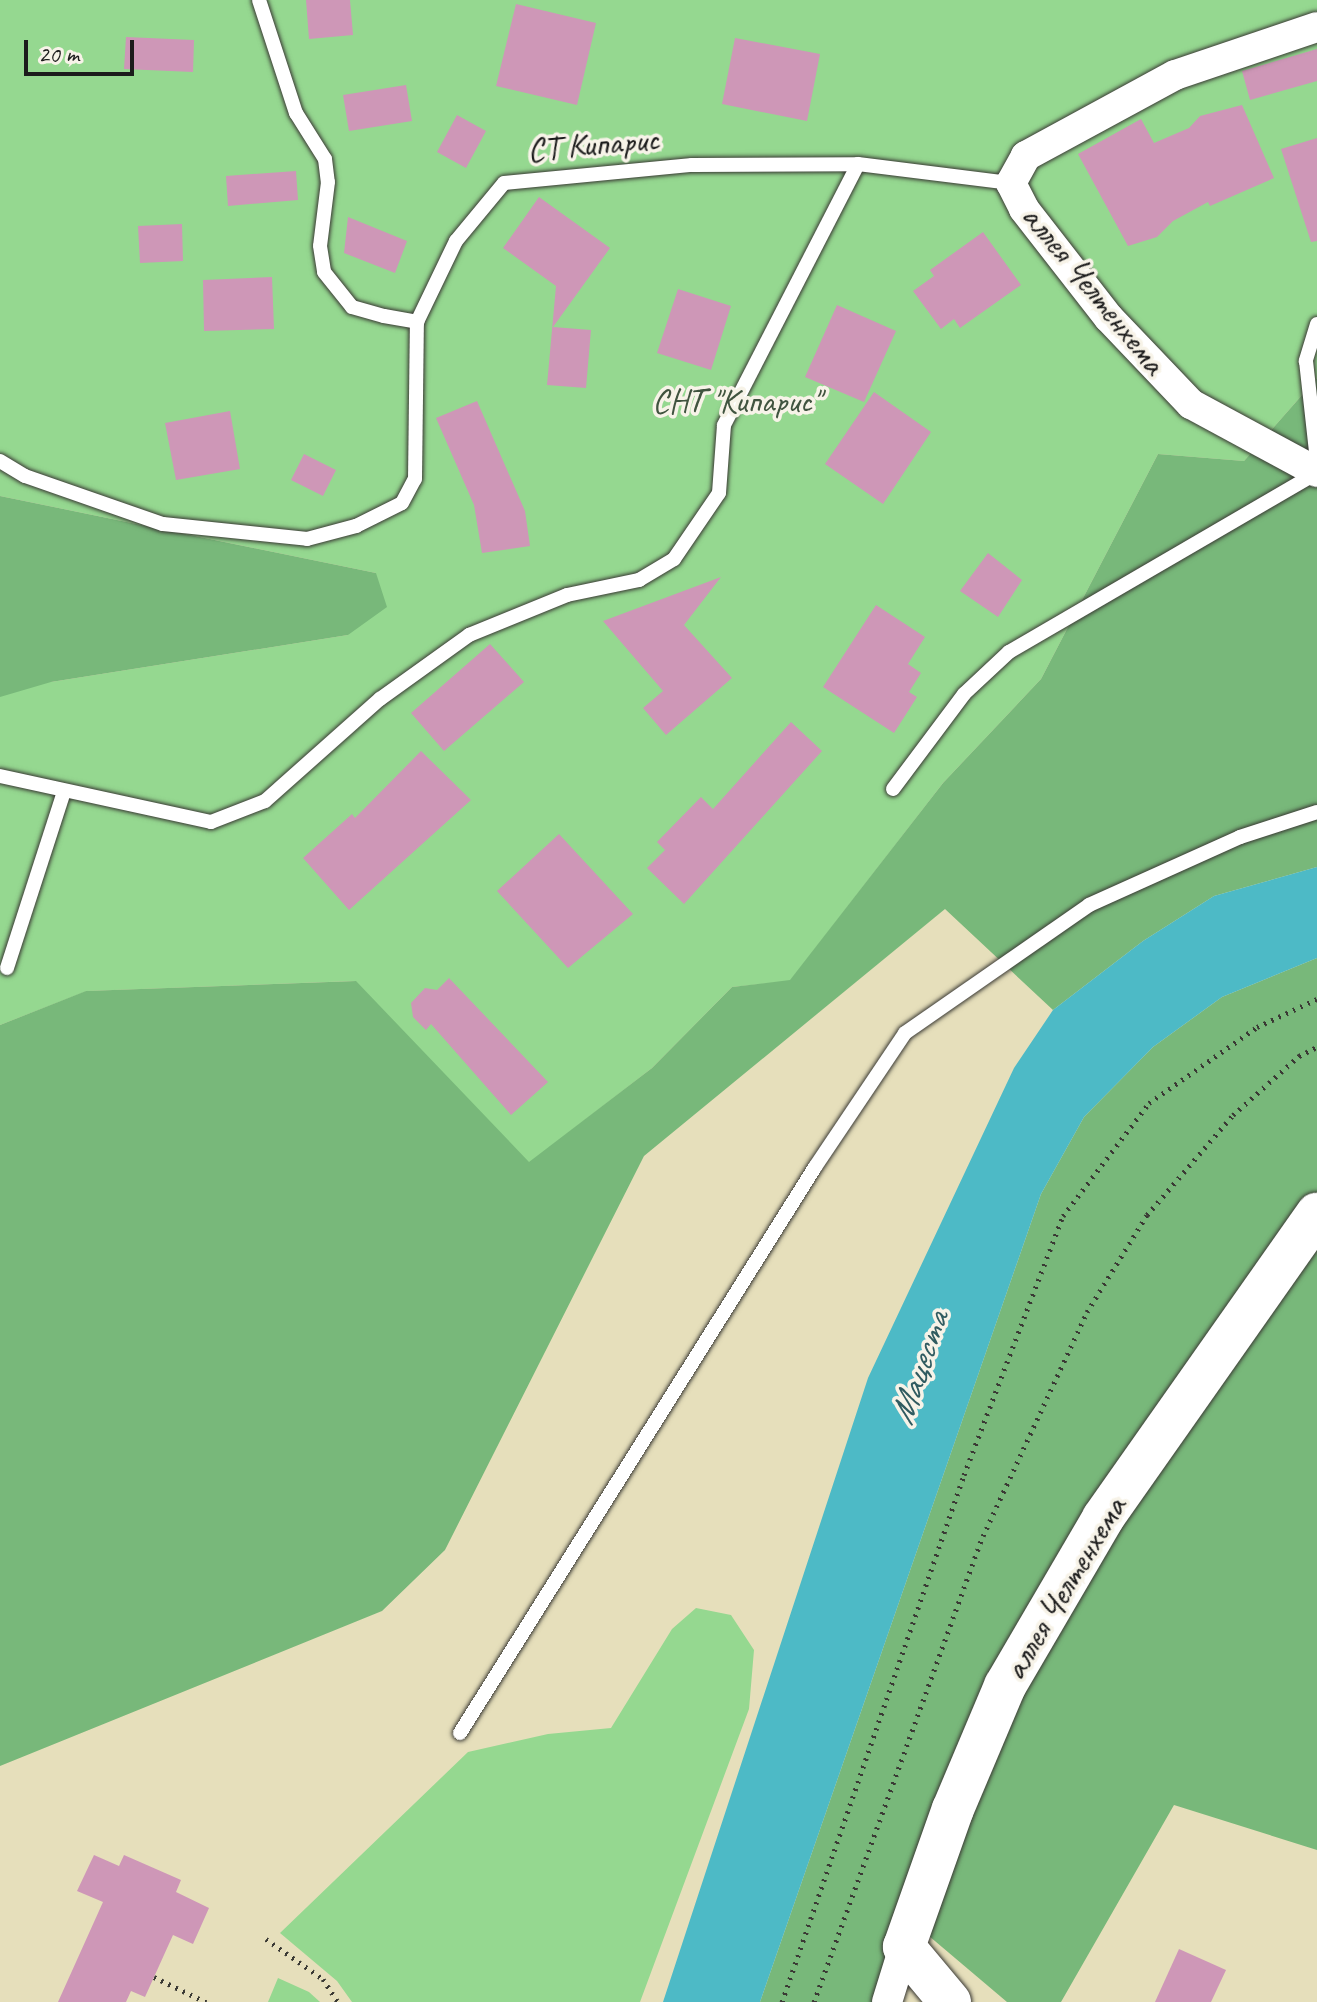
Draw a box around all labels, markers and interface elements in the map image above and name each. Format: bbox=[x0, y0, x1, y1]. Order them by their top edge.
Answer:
scale bar bbox=[28, 24, 138, 74]
text: 20 m bbox=[38, 39, 79, 69]
street label: СТ Кипарис bbox=[525, 118, 661, 170]
street label: аллея Челтенхема bbox=[1011, 193, 1177, 385]
park label: СНТ "Кипарис" bbox=[652, 381, 820, 421]
water label: Мацеста bbox=[880, 1306, 958, 1430]
street label: аллея Челтенхема bbox=[992, 1486, 1136, 1690]

